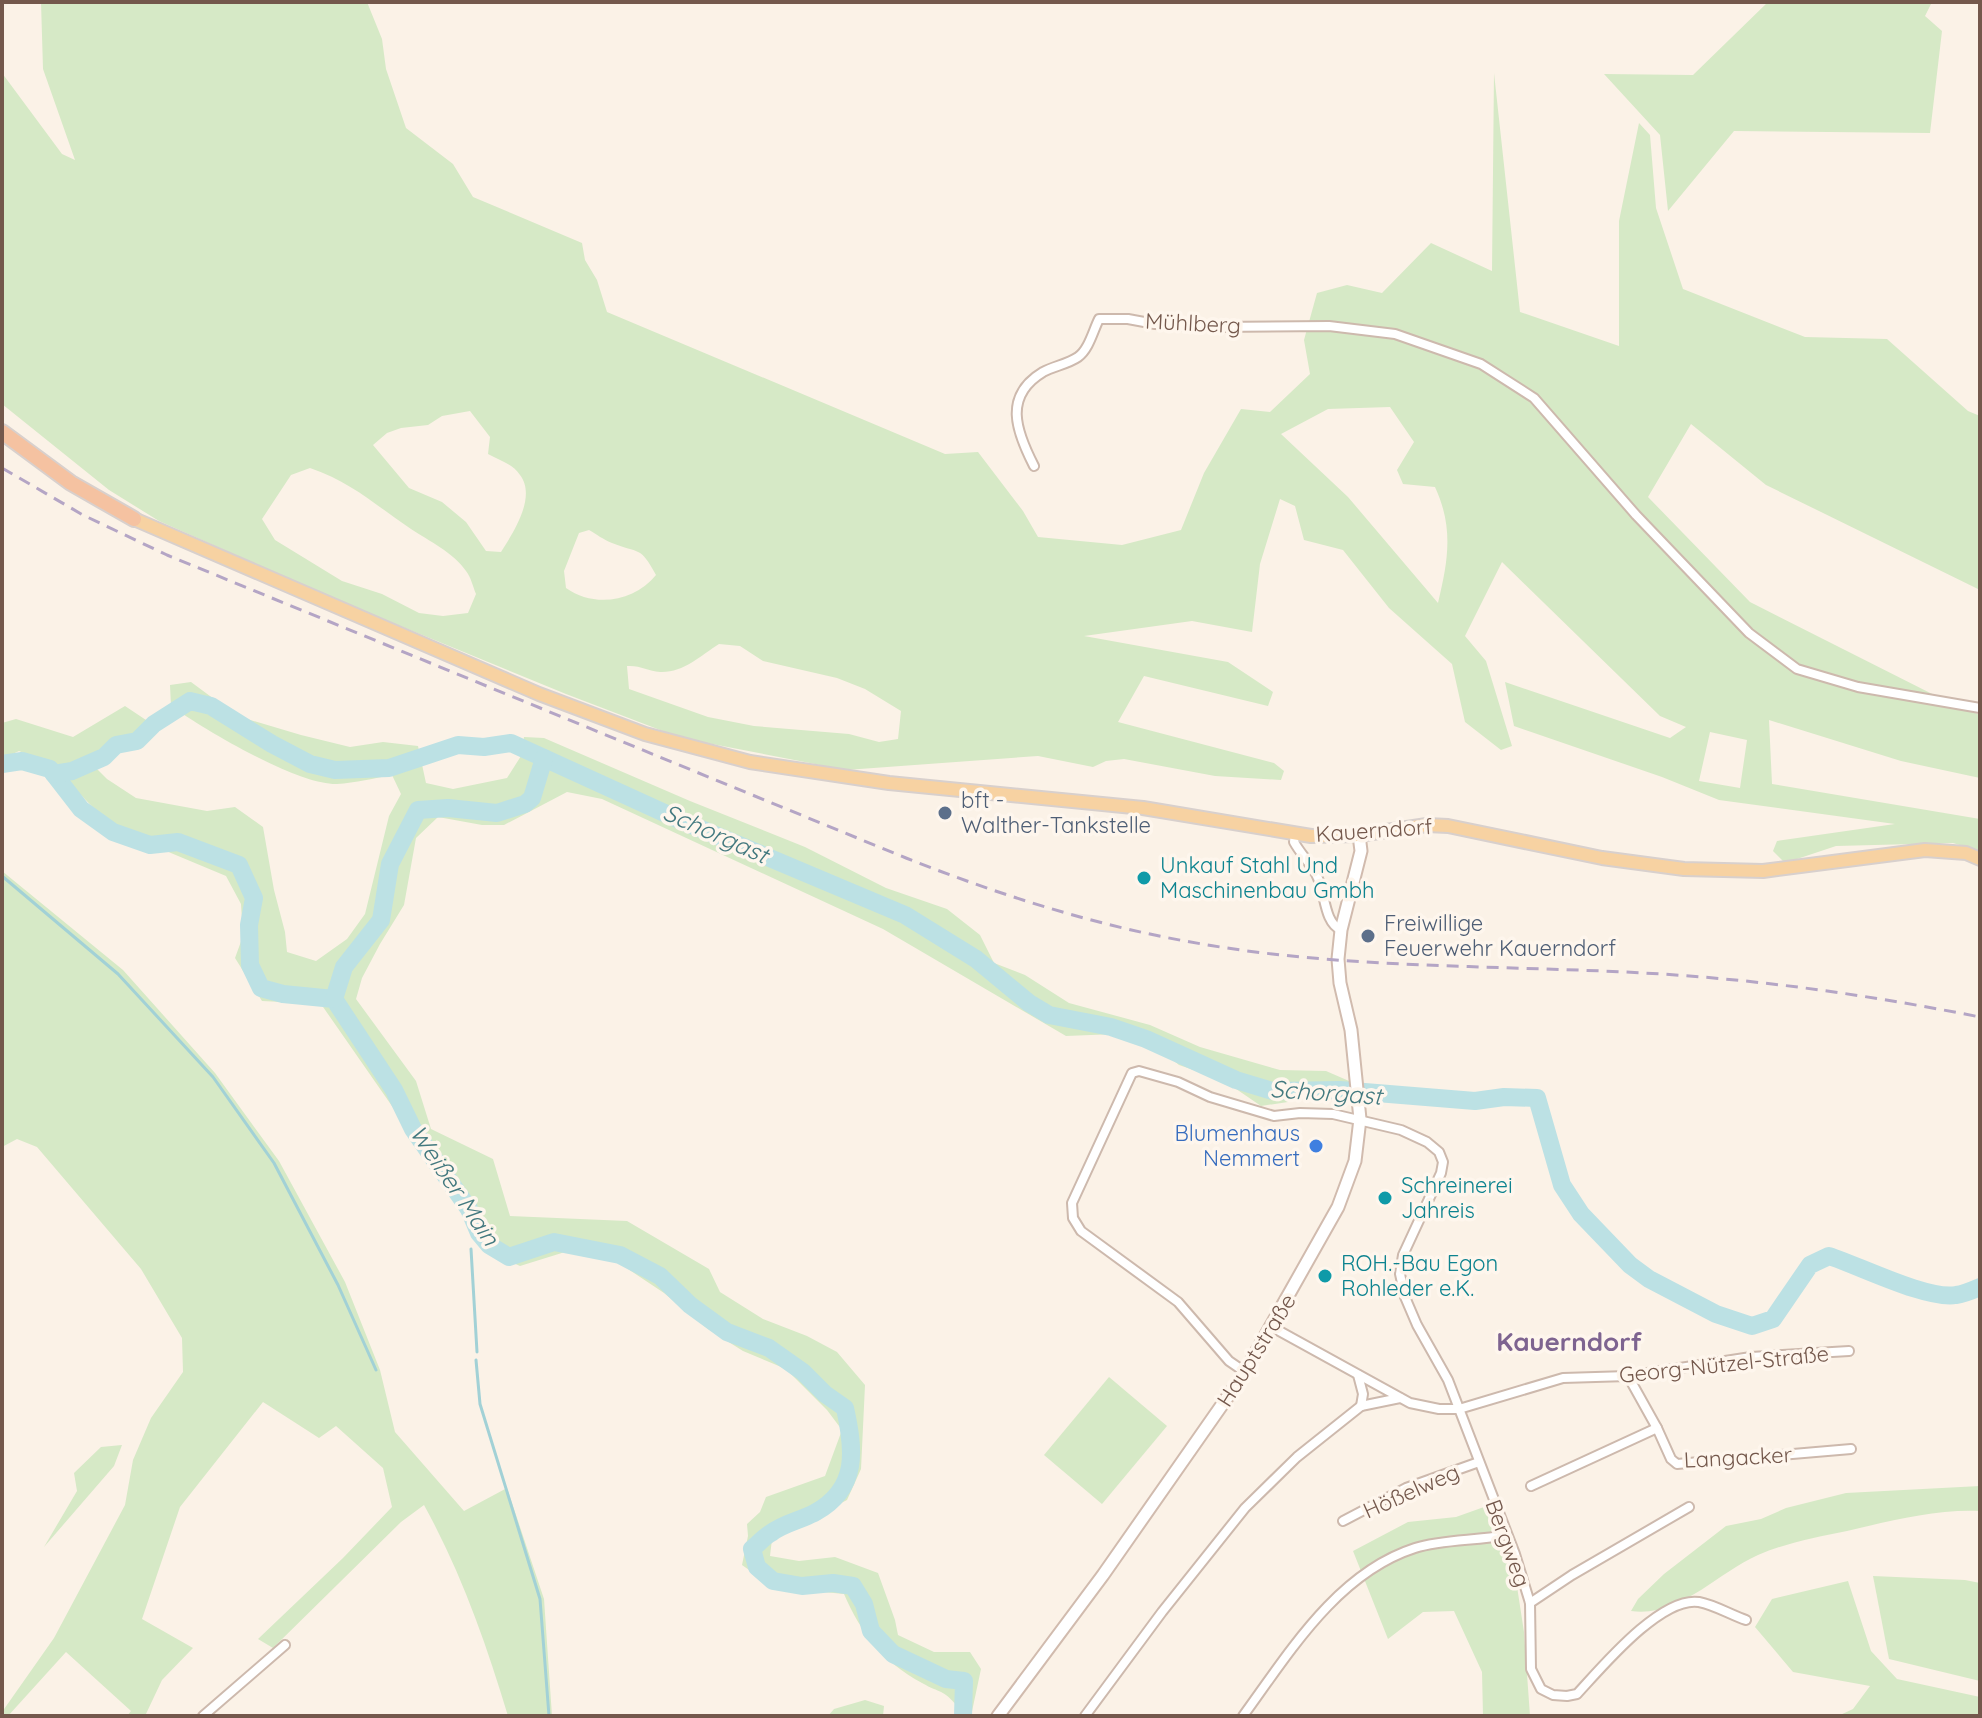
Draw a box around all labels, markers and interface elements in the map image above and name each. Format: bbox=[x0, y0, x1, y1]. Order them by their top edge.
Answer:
street label: Mühlberg bbox=[1144, 307, 1242, 339]
place label: bft - Walther-Tankstelle bbox=[961, 786, 1151, 839]
water label: Schorgast bbox=[659, 797, 776, 871]
marker: bft - Walther-Tankstelle bbox=[936, 804, 954, 822]
street label: Kauerndorf bbox=[1315, 812, 1433, 848]
place label: Unkauf Stahl Und Maschinenbau Gmbh bbox=[1160, 851, 1374, 904]
marker: Unkauf Stahl Und Maschinenbau Gmbh bbox=[1135, 869, 1153, 887]
place label: Freiwillige Feuerwehr Kauerndorf bbox=[1384, 909, 1616, 962]
marker: Freiwillige Feuerwehr Kauerndorf bbox=[1359, 927, 1377, 945]
water label: Schorgast bbox=[1269, 1073, 1386, 1111]
water label: Weißer Main bbox=[404, 1119, 507, 1252]
place label: Blumenhaus Nemmert bbox=[1175, 1119, 1300, 1172]
marker: Blumenhaus Nemmert bbox=[1307, 1137, 1325, 1155]
place label: Schreinerei Jahreis bbox=[1401, 1171, 1513, 1224]
marker: Schreinerei Jahreis bbox=[1376, 1189, 1394, 1207]
place label: ROH.-Bau Egon Rohleder e.K. bbox=[1341, 1249, 1498, 1302]
marker: ROH.-Bau Egon Rohleder e.K. bbox=[1316, 1267, 1334, 1285]
street label: Hauptstraße bbox=[1210, 1288, 1302, 1412]
district label: Kauerndorf bbox=[1496, 1325, 1642, 1358]
street label: Georg-Nützel-Straße bbox=[1618, 1339, 1830, 1389]
street label: Langacker bbox=[1683, 1440, 1793, 1474]
street label: Hößelweg bbox=[1359, 1457, 1463, 1525]
street label: Bergweg bbox=[1479, 1495, 1537, 1591]

